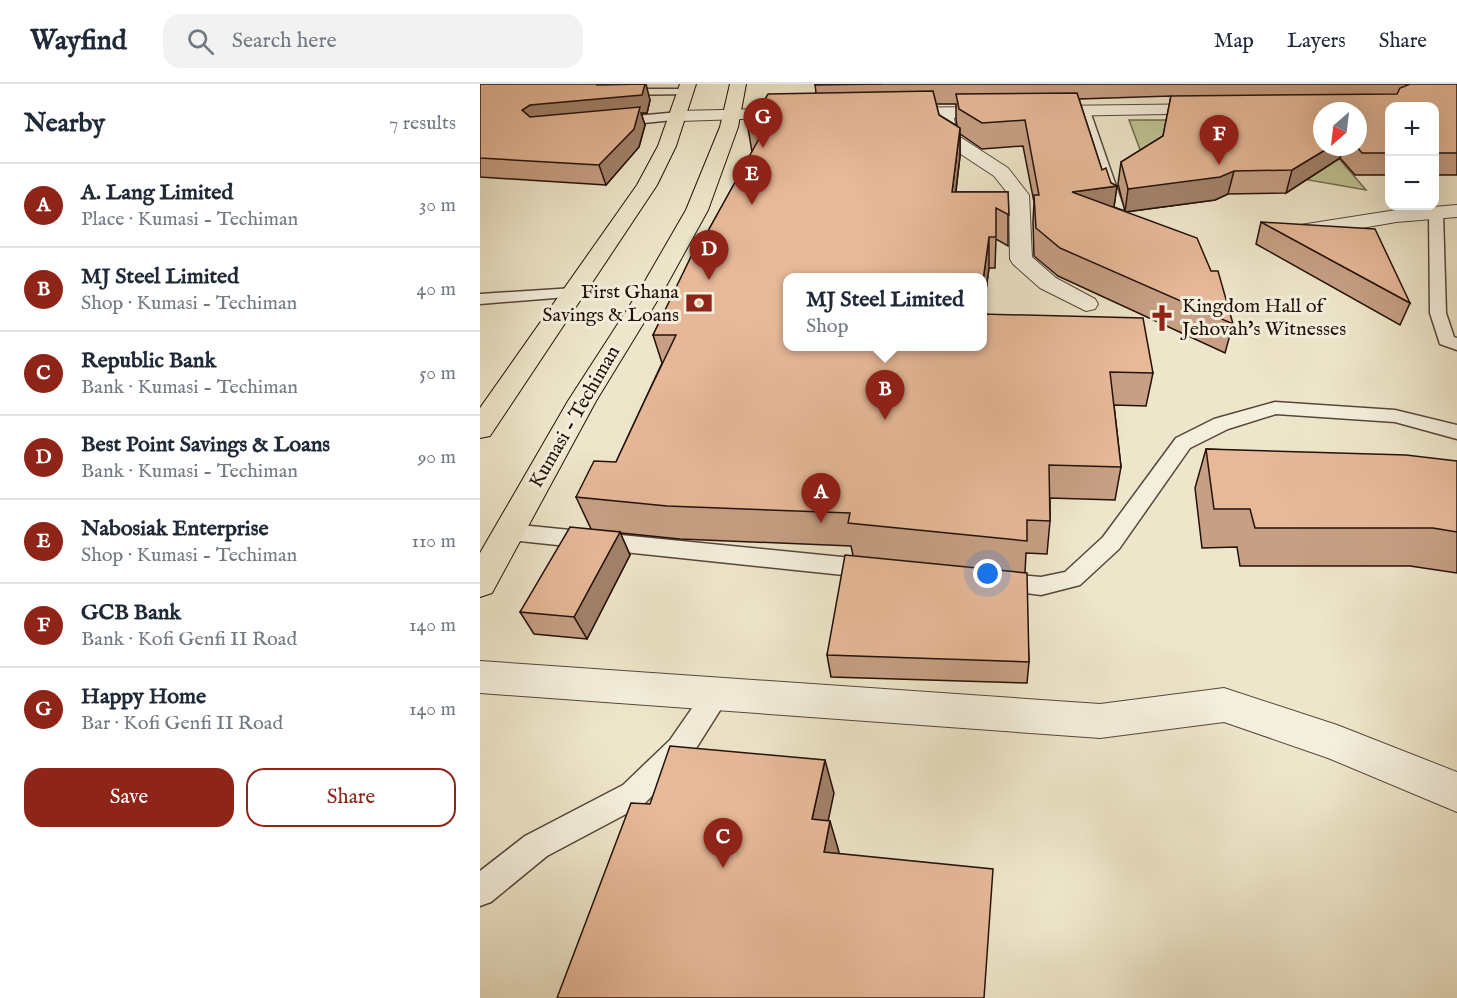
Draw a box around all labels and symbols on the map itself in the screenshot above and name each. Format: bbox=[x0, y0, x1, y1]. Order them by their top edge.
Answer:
pin: G bbox=[744, 98, 782, 148]
north arrow bbox=[1313, 102, 1367, 156]
pin: F bbox=[1200, 116, 1238, 165]
pin: E bbox=[732, 156, 772, 205]
pin: D bbox=[690, 230, 728, 280]
place label: First Ghana Savings & Loans bbox=[542, 280, 679, 328]
bank icon: First Ghana Savings & Loans bbox=[684, 288, 714, 318]
place label: Kingdom Hall of Jehovah's Witnesses bbox=[1180, 294, 1346, 342]
church icon: Kingdom Hall of Jehovah's Witnesses bbox=[1147, 303, 1177, 333]
street label: Kumasi - Techiman bbox=[524, 341, 626, 493]
pin: B bbox=[866, 370, 904, 420]
pin: A bbox=[802, 474, 840, 523]
your location bbox=[973, 559, 1002, 588]
pin: C bbox=[704, 818, 742, 868]

